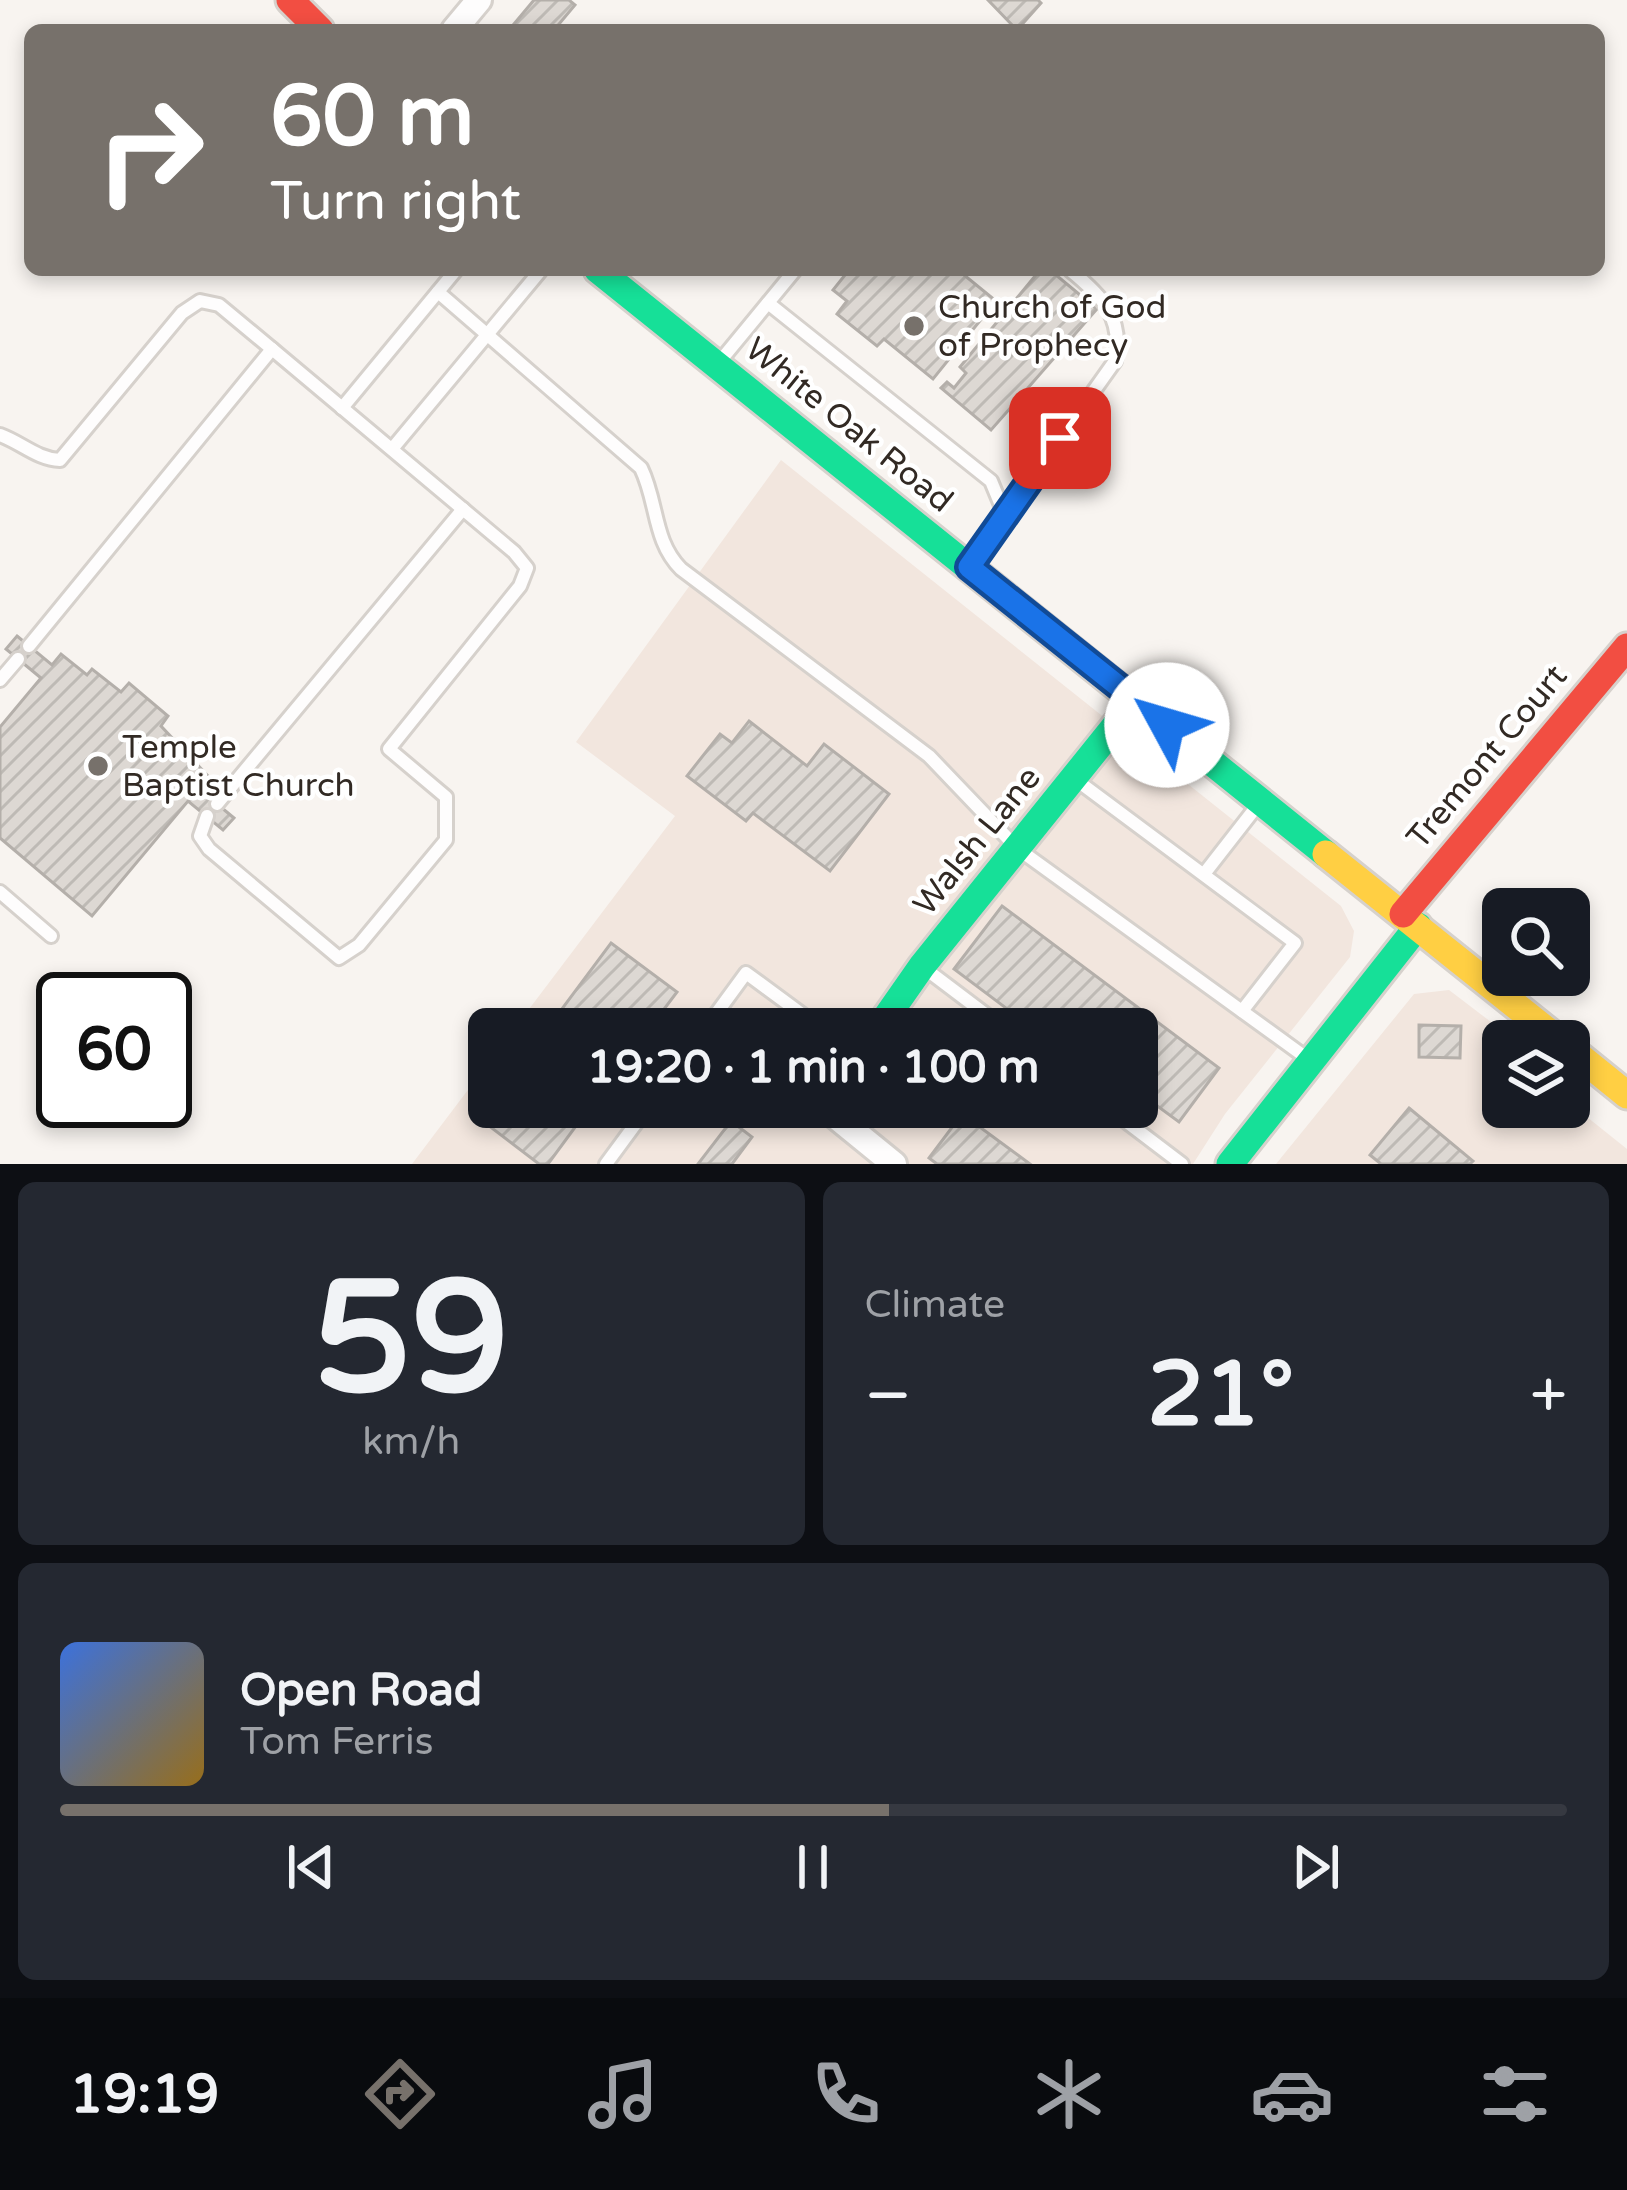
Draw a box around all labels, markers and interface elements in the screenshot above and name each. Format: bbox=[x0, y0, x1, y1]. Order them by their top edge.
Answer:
text: 60 m bbox=[270, 67, 474, 168]
icon: right bbox=[72, 72, 228, 228]
text: Turn right bbox=[270, 169, 521, 234]
place label: Church of God of Prophecy bbox=[938, 288, 1166, 365]
marker: Church of God of Prophecy bbox=[901, 313, 927, 339]
street label: White Oak Road bbox=[737, 329, 961, 521]
pin bbox=[1009, 387, 1111, 489]
icon: arrive bbox=[1027, 405, 1093, 471]
street label: Tremont Court bbox=[1399, 657, 1575, 857]
position arrow bbox=[1104, 662, 1230, 788]
place label: Temple Baptist Church bbox=[122, 728, 355, 805]
marker: Temple Baptist Church bbox=[85, 753, 111, 779]
street label: Walsh Lane bbox=[905, 759, 1049, 923]
map controls bbox=[1482, 888, 1590, 1128]
button: search bbox=[1482, 888, 1590, 996]
speed limit sign: 60 bbox=[36, 972, 192, 1128]
button: layers bbox=[1482, 1020, 1590, 1128]
text: 19:20 · 1 min · 100 m bbox=[587, 1041, 1039, 1095]
text: 59 bbox=[313, 1246, 509, 1434]
text: Climate bbox=[865, 1281, 1005, 1328]
text: 21° bbox=[1147, 1341, 1294, 1450]
text: − bbox=[865, 1356, 912, 1436]
text: + bbox=[1530, 1356, 1567, 1436]
text: km/h bbox=[362, 1418, 460, 1465]
text: Open Road bbox=[240, 1664, 482, 1718]
text: Tom Ferris bbox=[240, 1718, 433, 1765]
icon: previous bbox=[278, 1834, 344, 1900]
icon: pause bbox=[780, 1834, 846, 1900]
icon: next bbox=[1283, 1834, 1349, 1900]
icon: directions bbox=[358, 2052, 442, 2136]
icon: music bbox=[581, 2052, 665, 2136]
icon: phone bbox=[804, 2052, 888, 2136]
icon: climate bbox=[1027, 2052, 1111, 2136]
icon: car bbox=[1250, 2052, 1334, 2136]
icon: filters bbox=[1473, 2052, 1557, 2136]
text: 19:19 bbox=[70, 2062, 219, 2127]

